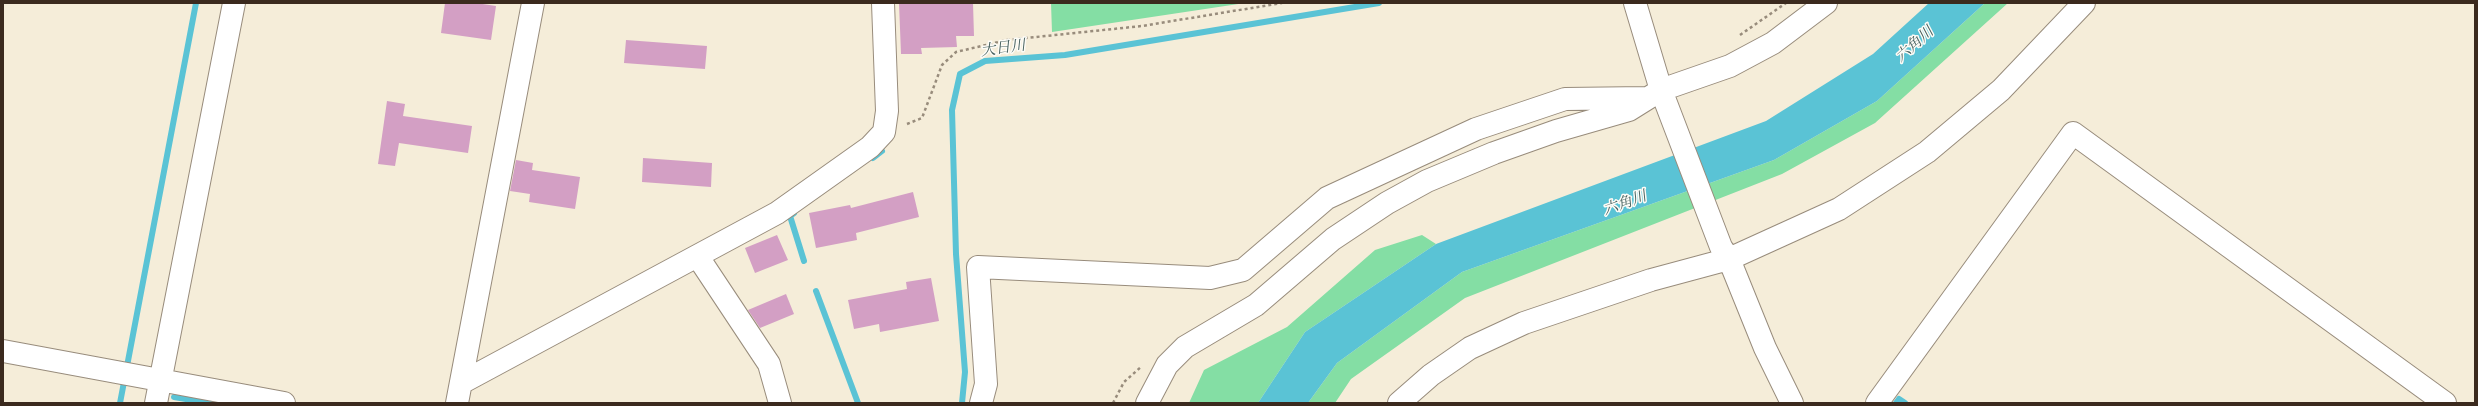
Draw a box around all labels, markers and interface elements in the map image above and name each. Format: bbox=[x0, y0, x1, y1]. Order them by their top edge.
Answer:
water label: 六角川 bbox=[1892, 23, 1938, 67]
water label: 大日川 bbox=[979, 37, 1027, 61]
water label: 六角川 bbox=[1601, 188, 1649, 220]

